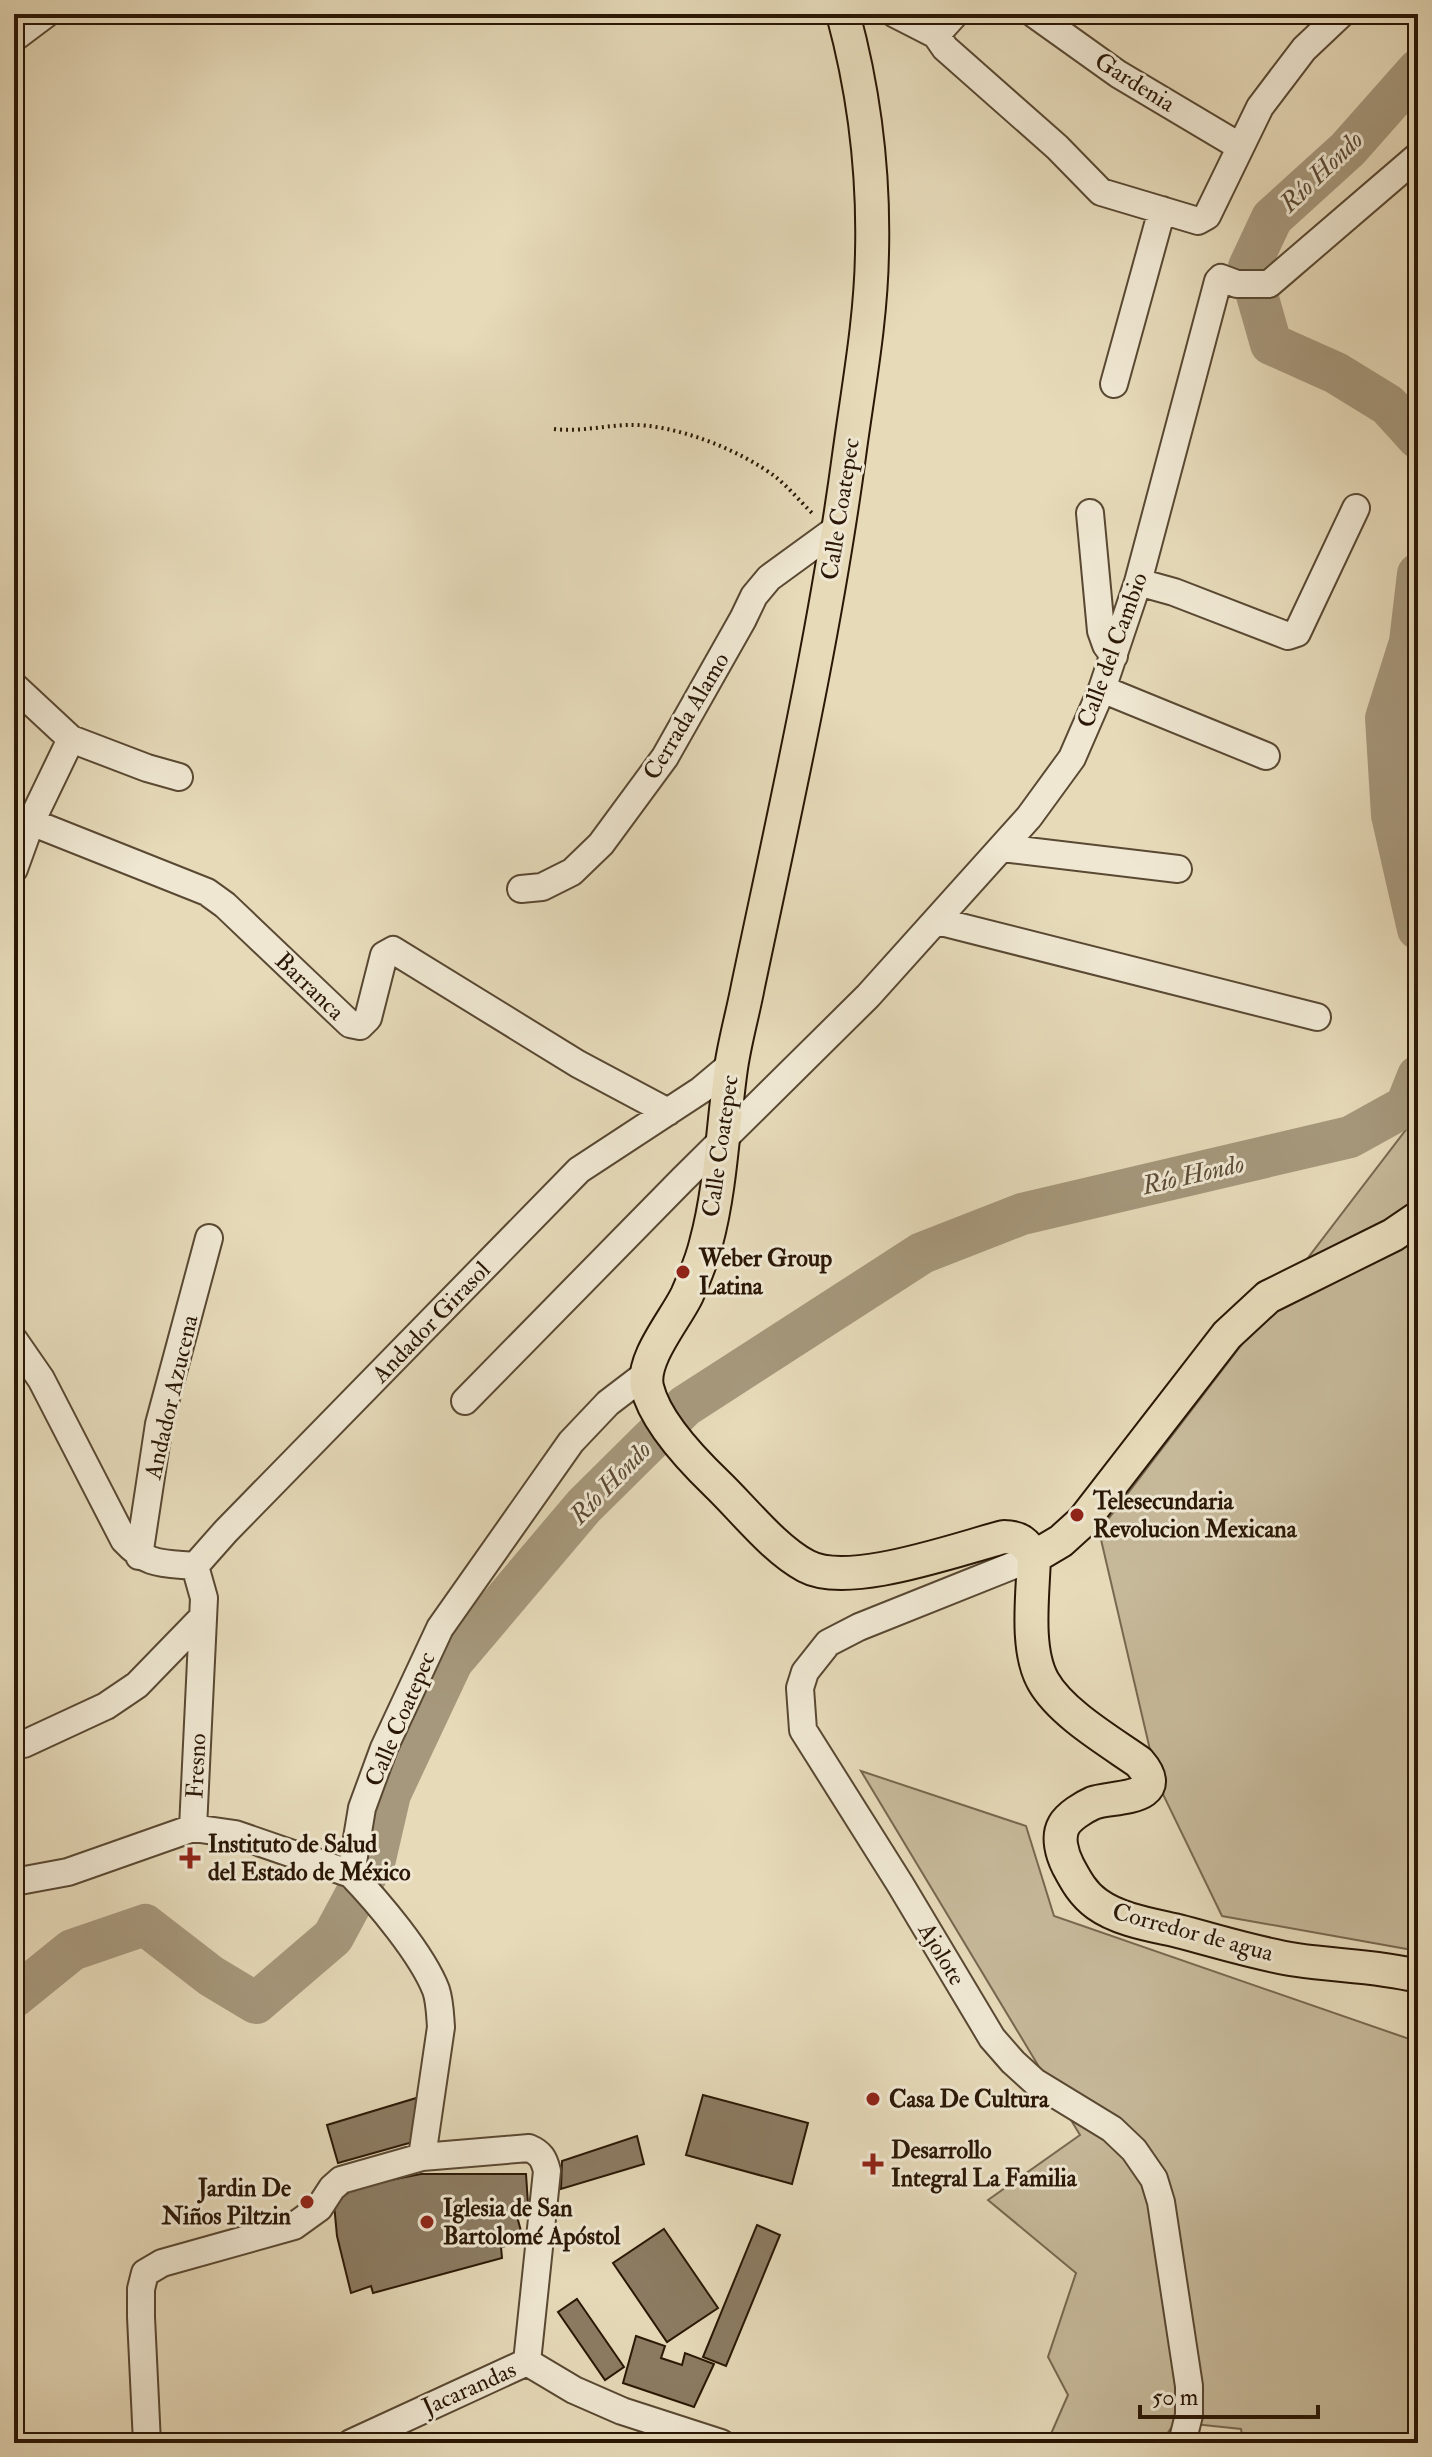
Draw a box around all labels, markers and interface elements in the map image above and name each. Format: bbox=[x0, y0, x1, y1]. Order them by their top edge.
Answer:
street label: Gardenia bbox=[1089, 46, 1182, 120]
water label: Río Hondo bbox=[1273, 124, 1370, 220]
street label: Calle Coatepec bbox=[814, 436, 867, 582]
street label: Calle del Cambio bbox=[1070, 568, 1155, 732]
street label: Cerrada Alamo bbox=[636, 647, 737, 786]
street label: Barranca bbox=[268, 946, 352, 1028]
street label: Calle Coatepec bbox=[695, 1073, 746, 1219]
water label: Río Hondo bbox=[1138, 1148, 1247, 1202]
place label: Weber Group Latina bbox=[698, 1243, 832, 1302]
street label: Andador Girasol bbox=[365, 1255, 497, 1391]
marker: Weber Group Latina bbox=[674, 1263, 692, 1281]
street label: Andador Azucena bbox=[137, 1311, 206, 1483]
water label: Río Hondo bbox=[563, 1434, 658, 1532]
place label: Telesecundaria Revolucion Mexicana bbox=[1092, 1486, 1298, 1545]
marker: Telesecundaria Revolucion Mexicana bbox=[1068, 1506, 1086, 1524]
street label: Calle Coatepec bbox=[358, 1647, 443, 1791]
street label: Fresno bbox=[179, 1733, 214, 1800]
place label: Instituto de Salud del Estado de México bbox=[208, 1829, 411, 1888]
marker: Instituto de Salud del Estado de México bbox=[179, 1847, 201, 1869]
street label: Corredor de agua bbox=[1109, 1896, 1278, 1969]
street label: Ajolote bbox=[910, 1916, 972, 1991]
place label: Casa De Cultura bbox=[889, 2084, 1050, 2115]
marker: Casa De Cultura bbox=[864, 2090, 882, 2108]
place label: Desarrollo Integral La Familia bbox=[891, 2135, 1078, 2194]
marker: Desarrollo Integral La Familia bbox=[862, 2153, 884, 2175]
place label: Jardin De Niños Piltzin bbox=[161, 2173, 292, 2232]
marker: Jardin De Niños Piltzin bbox=[298, 2193, 316, 2211]
place label: Iglesia de San Bartolomé Apóstol bbox=[443, 2193, 621, 2252]
marker: Iglesia de San Bartolomé Apóstol bbox=[418, 2213, 436, 2231]
street label: Jacarandas bbox=[416, 2354, 521, 2423]
scale bar bbox=[1140, 2369, 1318, 2419]
text: 50 m bbox=[1152, 2382, 1199, 2413]

